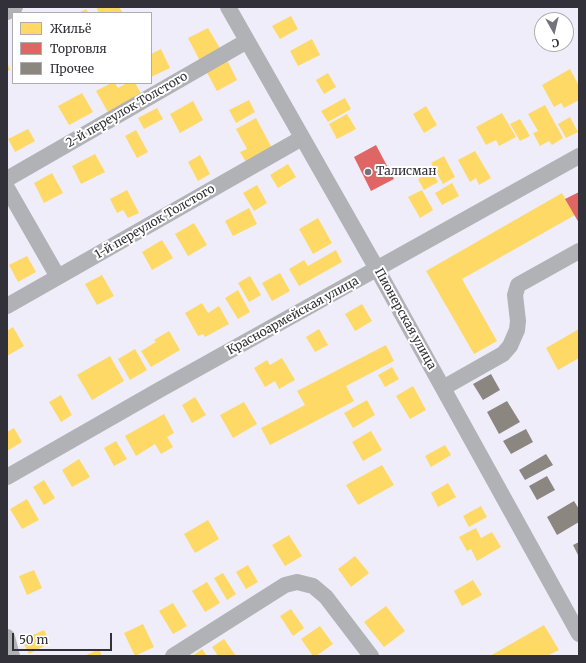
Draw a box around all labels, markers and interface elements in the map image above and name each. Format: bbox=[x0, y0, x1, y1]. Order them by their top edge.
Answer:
legend bbox=[12, 12, 152, 84]
north arrow bbox=[534, 12, 574, 52]
text: Жильё bbox=[50, 21, 91, 36]
text: С bbox=[551, 35, 560, 50]
text: Торговля bbox=[50, 41, 107, 56]
text: Прочее bbox=[50, 61, 94, 76]
street label: 2-й переулок Толстого bbox=[64, 69, 190, 151]
place label: Талисман bbox=[376, 165, 436, 179]
marker: Талисман bbox=[363, 167, 373, 177]
street label: 1-й переулок Толстого bbox=[93, 182, 217, 262]
street label: Пионерская улица bbox=[371, 266, 439, 372]
street label: Красноармейская улица bbox=[225, 274, 361, 358]
scale bar bbox=[14, 625, 114, 651]
text: 50 m bbox=[19, 632, 48, 647]

